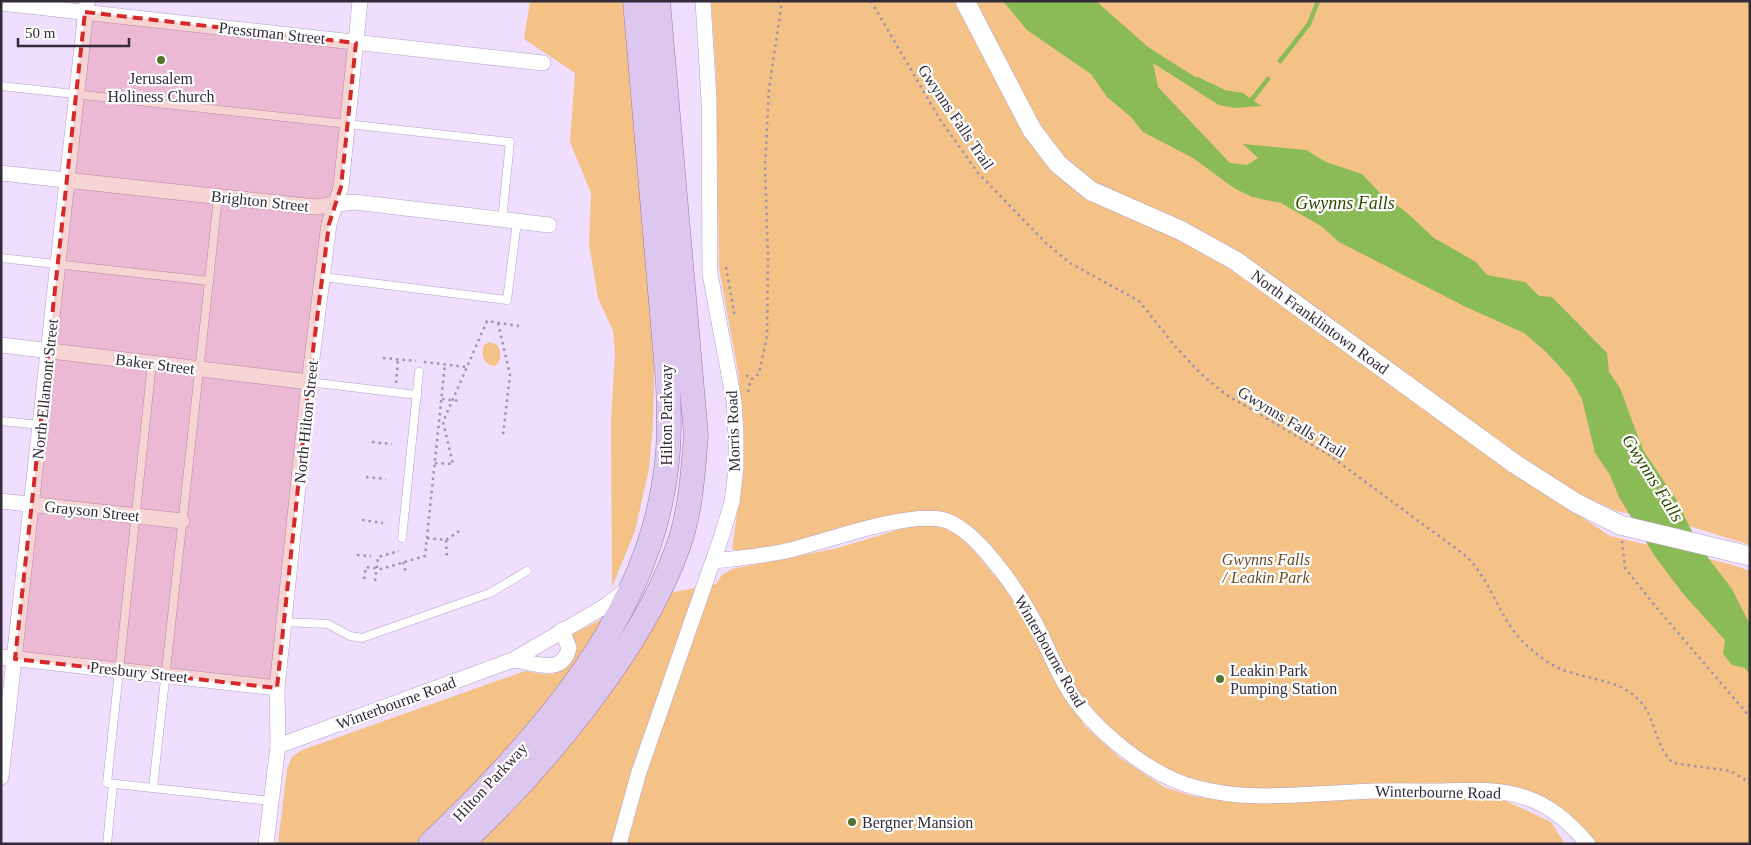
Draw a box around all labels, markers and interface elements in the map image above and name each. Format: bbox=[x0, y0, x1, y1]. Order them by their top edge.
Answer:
scale bar bbox=[18, 15, 129, 47]
street label: Presstman Street bbox=[218, 19, 327, 47]
text: 50 m bbox=[25, 25, 56, 41]
marker: Jerusalem Holiness Church bbox=[155, 54, 167, 66]
street label: Gwynns Falls Trail bbox=[914, 61, 998, 174]
place label: Jerusalem Holiness Church bbox=[107, 70, 215, 105]
street label: Brighton Street bbox=[210, 187, 310, 216]
water label: Gwynns Falls bbox=[1295, 193, 1395, 213]
street label: North Franklintown Road bbox=[1248, 267, 1392, 377]
street label: North Ellamont Street bbox=[29, 317, 61, 460]
street label: Baker Street bbox=[114, 351, 196, 377]
street label: North Hilton Street bbox=[291, 359, 321, 484]
street label: Hilton Parkway bbox=[658, 365, 676, 465]
street label: Gwynns Falls Trail bbox=[1235, 383, 1349, 462]
street label: Morris Road bbox=[723, 390, 743, 472]
water label: Gwynns Falls bbox=[1618, 431, 1688, 525]
street label: Grayson Street bbox=[44, 498, 141, 525]
park label: Gwynns Falls / Leakin Park bbox=[1221, 551, 1310, 586]
street label: Winterbourne Road bbox=[1011, 592, 1089, 710]
street label: Presbury Street bbox=[89, 658, 189, 687]
place label: Leakin Park Pumping Station bbox=[1230, 662, 1337, 698]
street label: Winterbourne Road bbox=[334, 673, 458, 733]
marker: Leakin Park Pumping Station bbox=[1214, 673, 1226, 685]
street label: Hilton Parkway bbox=[449, 739, 531, 825]
street label: Winterbourne Road bbox=[1375, 782, 1501, 802]
place label: Bergner Mansion bbox=[862, 814, 973, 832]
marker: Bergner Mansion bbox=[846, 816, 858, 828]

